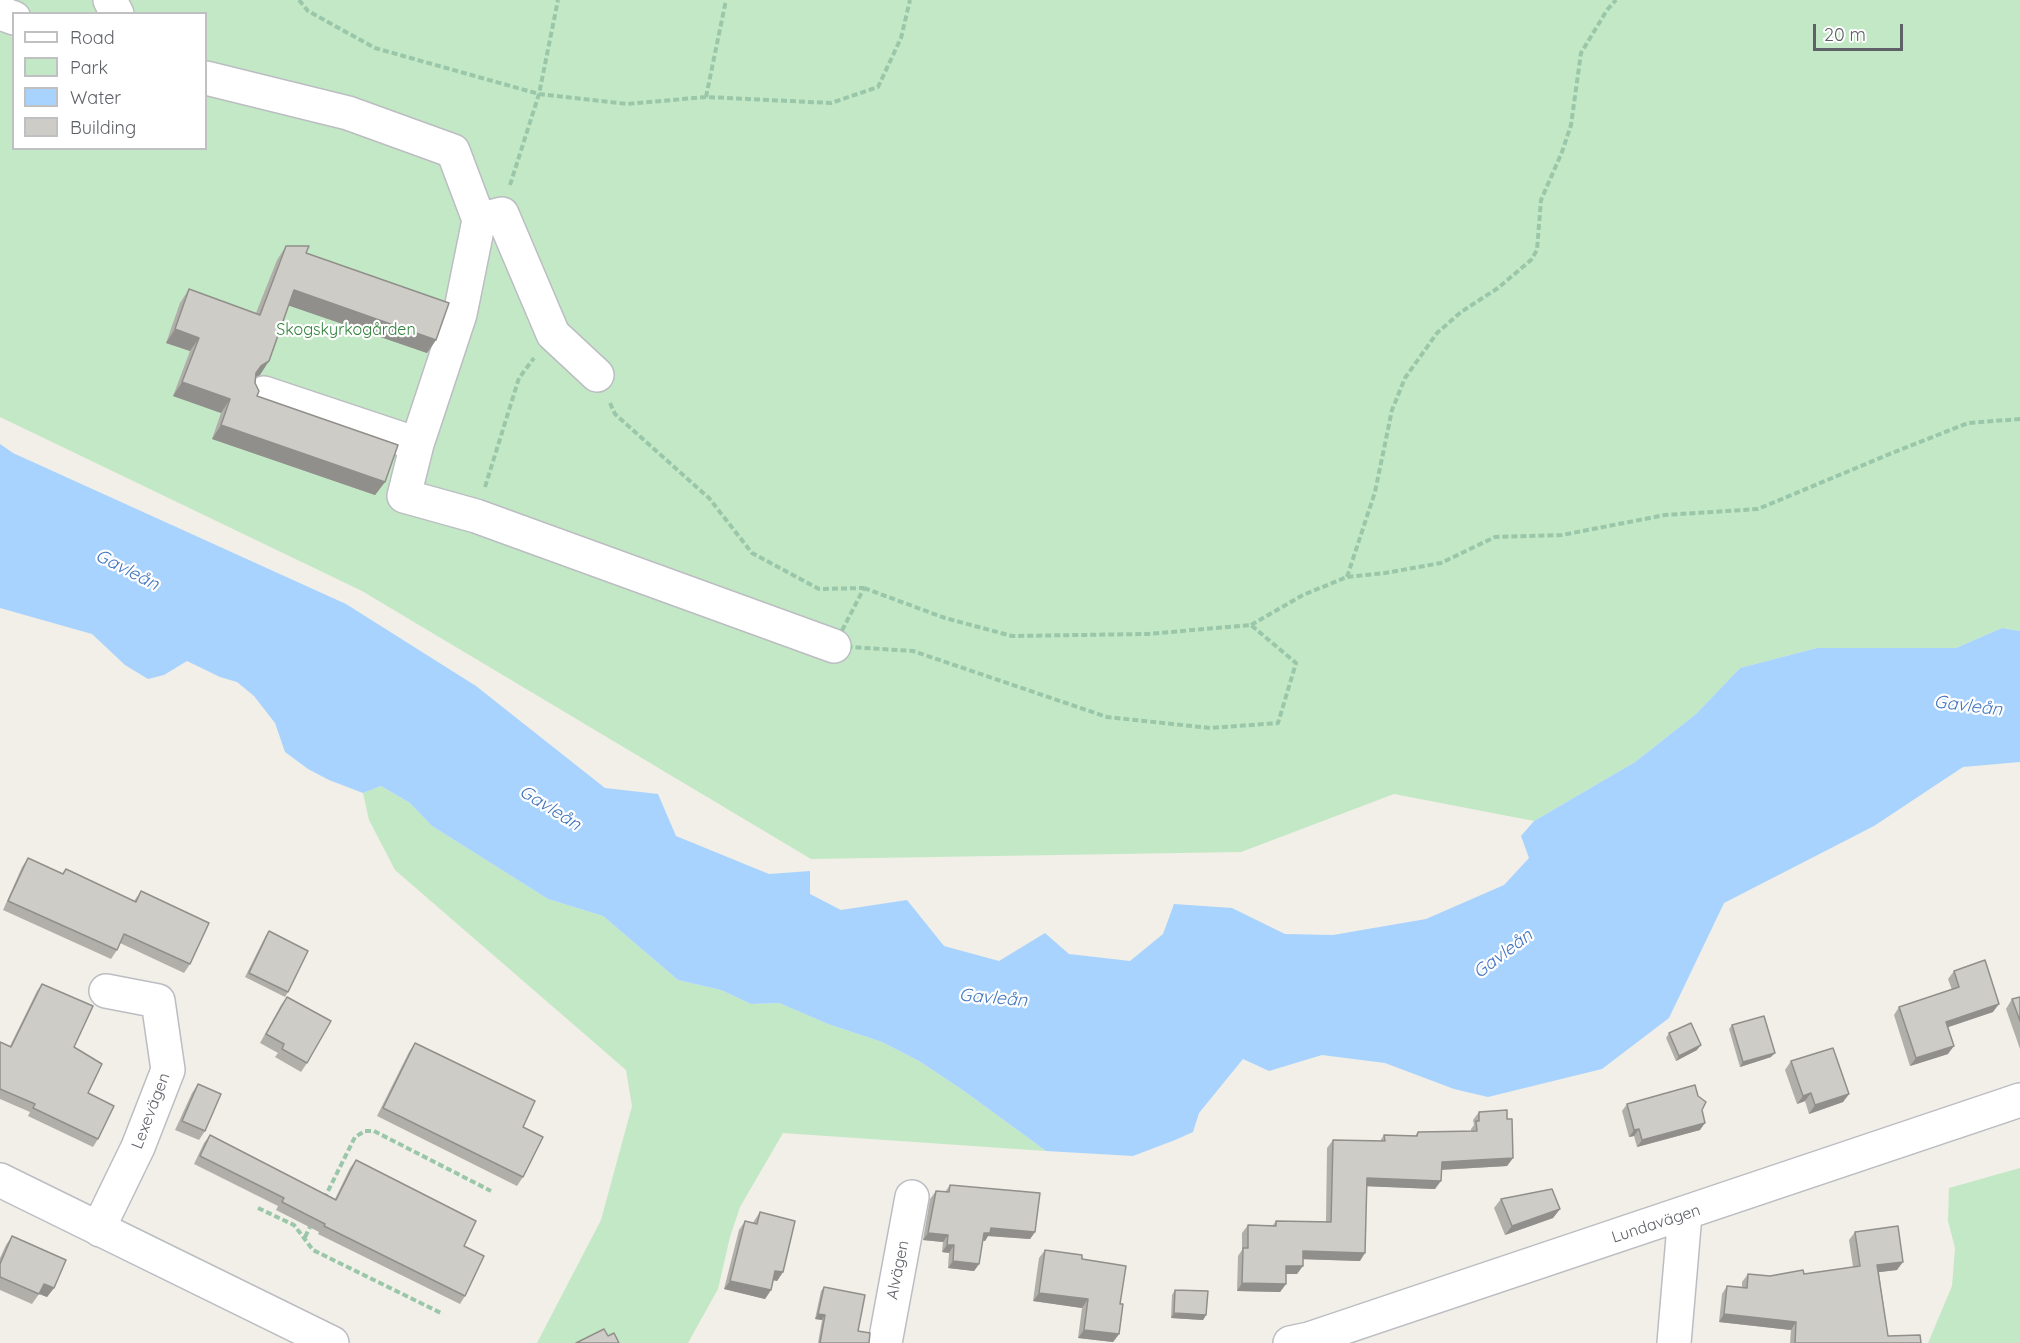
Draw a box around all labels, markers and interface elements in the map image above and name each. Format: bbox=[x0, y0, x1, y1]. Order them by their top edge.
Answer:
legend bbox=[12, 12, 207, 150]
scale bar bbox=[1816, 12, 1906, 50]
text: 20 m bbox=[1824, 23, 1866, 46]
text: Road bbox=[70, 26, 115, 49]
text: Park bbox=[70, 56, 108, 79]
text: Water bbox=[70, 86, 121, 109]
text: Building bbox=[70, 116, 136, 139]
park label: Skogskyrkogården bbox=[276, 320, 416, 340]
water label: Gavleån bbox=[92, 545, 162, 595]
water label: Gavleån bbox=[1933, 691, 2003, 721]
water label: Gavleån bbox=[515, 781, 585, 835]
water label: Gavleån bbox=[1469, 925, 1537, 983]
water label: Gavleån bbox=[958, 984, 1028, 1012]
street label: Lexevägen bbox=[128, 1070, 174, 1152]
street label: Lundavägen bbox=[1609, 1201, 1703, 1247]
street label: Alvägen bbox=[883, 1239, 913, 1301]

